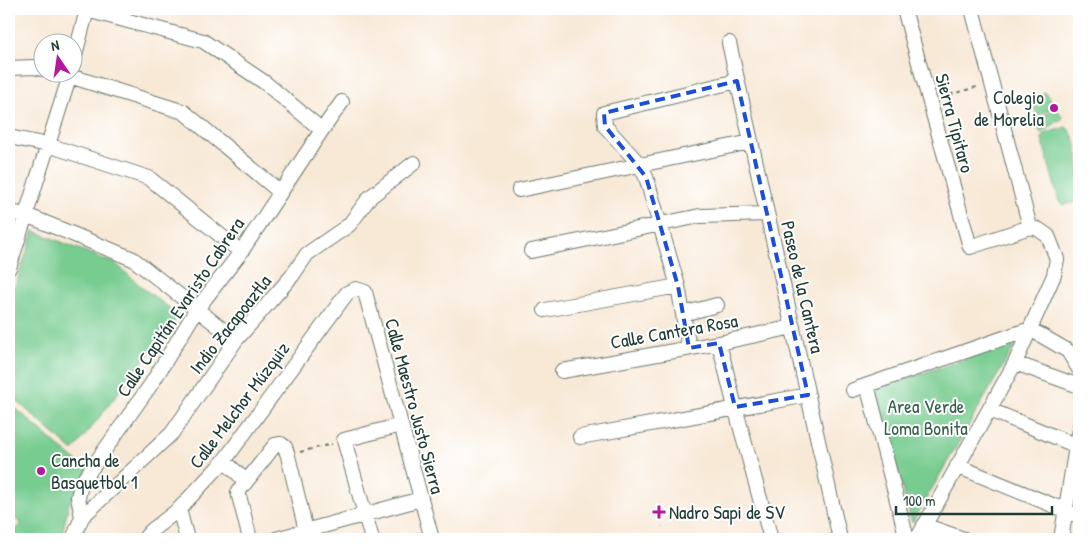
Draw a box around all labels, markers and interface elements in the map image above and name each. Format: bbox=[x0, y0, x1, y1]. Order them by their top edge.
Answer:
north arrow bbox=[32, 32, 82, 82]
text: N bbox=[49, 35, 61, 55]
street label: Sierra Tipitaro bbox=[929, 71, 981, 176]
place label: Colegio de Morelia bbox=[974, 84, 1045, 132]
marker: Colegio de Morelia bbox=[1048, 102, 1060, 114]
street label: Calle Capitán Evaristo Cabrera bbox=[110, 212, 250, 402]
street label: Paseo de la Cantera bbox=[775, 218, 831, 356]
street label: Indio Zacapoaztla bbox=[183, 269, 277, 379]
street label: Calle Cantera Rosa bbox=[608, 307, 740, 355]
street label: Calle Maestro Justo Sierra bbox=[379, 315, 451, 497]
street label: Calle Melchor Múzquiz bbox=[183, 336, 295, 474]
park label: Area Verde Loma Bonita bbox=[884, 393, 968, 441]
place label: Cancha de Basquetbol 1 bbox=[51, 447, 138, 495]
marker: Cancha de Basquetbol 1 bbox=[35, 465, 47, 477]
scale bar bbox=[896, 483, 1052, 515]
text: 100 m bbox=[903, 490, 936, 511]
place label: Nadro Sapi de SV bbox=[669, 499, 785, 525]
marker: Nadro Sapi de SV bbox=[653, 506, 665, 518]

